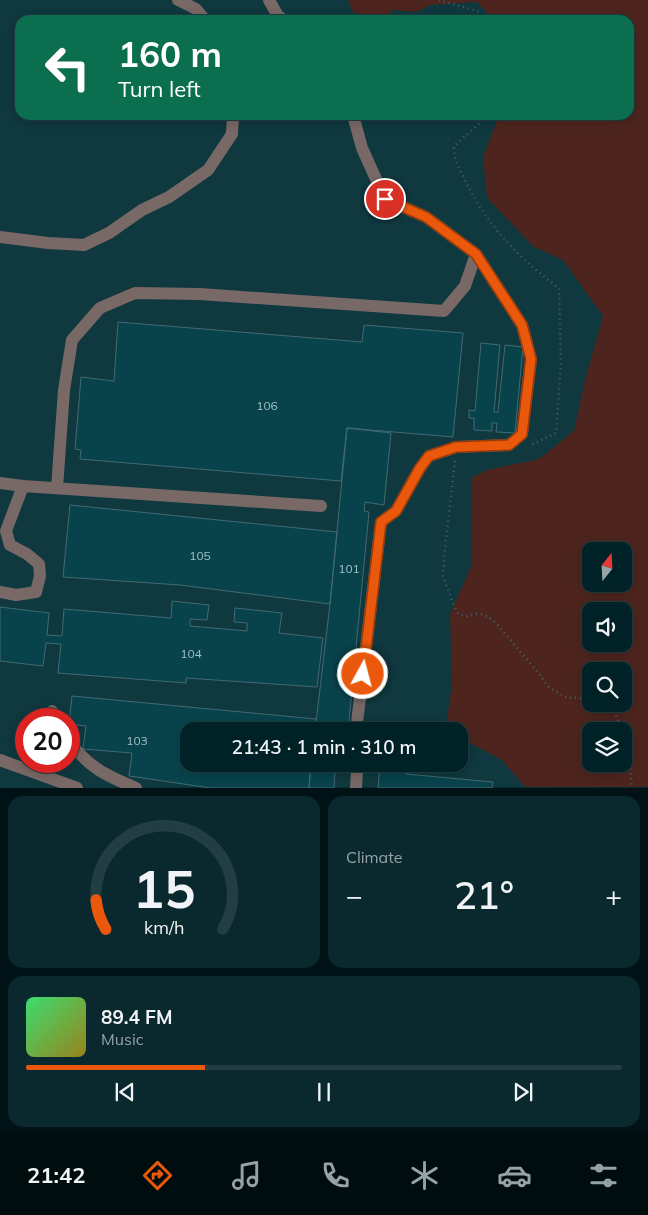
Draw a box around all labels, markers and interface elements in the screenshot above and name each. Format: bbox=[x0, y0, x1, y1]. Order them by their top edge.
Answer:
text: 160 m bbox=[118, 32, 222, 76]
icon: left bbox=[35, 35, 100, 100]
text: Turn left bbox=[118, 75, 201, 103]
pin bbox=[364, 178, 406, 220]
icon: arrive bbox=[371, 185, 399, 213]
house number: 106 bbox=[256, 398, 278, 413]
north arrow bbox=[582, 542, 632, 592]
map controls bbox=[582, 542, 632, 772]
house number: 105 bbox=[189, 548, 211, 563]
house number: 101 bbox=[338, 561, 360, 576]
button: sound bbox=[582, 602, 632, 652]
house number: 104 bbox=[180, 646, 202, 661]
position arrow bbox=[336, 647, 388, 699]
button: search bbox=[582, 662, 632, 712]
speed limit sign: 20 bbox=[15, 708, 80, 773]
button: layers bbox=[582, 722, 632, 772]
house number: 103 bbox=[126, 733, 148, 748]
text: 21:43 · 1 min · 310 m bbox=[231, 735, 417, 759]
text: Climate bbox=[346, 847, 402, 867]
text: 15 bbox=[133, 856, 195, 921]
text: 21° bbox=[454, 871, 514, 919]
text: − bbox=[346, 878, 363, 913]
text: + bbox=[605, 878, 622, 913]
text: km/h bbox=[144, 916, 184, 938]
text: 89.4 FM bbox=[101, 1005, 173, 1029]
text: Music bbox=[101, 1029, 144, 1049]
icon: previous bbox=[111, 1078, 139, 1106]
icon: pause bbox=[310, 1078, 338, 1106]
icon: next bbox=[509, 1078, 537, 1106]
icon: directions bbox=[140, 1158, 175, 1193]
icon: music bbox=[229, 1158, 264, 1193]
icon: phone bbox=[318, 1158, 353, 1193]
icon: climate bbox=[407, 1158, 442, 1193]
icon: car bbox=[497, 1158, 532, 1193]
icon: filters bbox=[586, 1158, 621, 1193]
text: 21:42 bbox=[27, 1161, 85, 1189]

